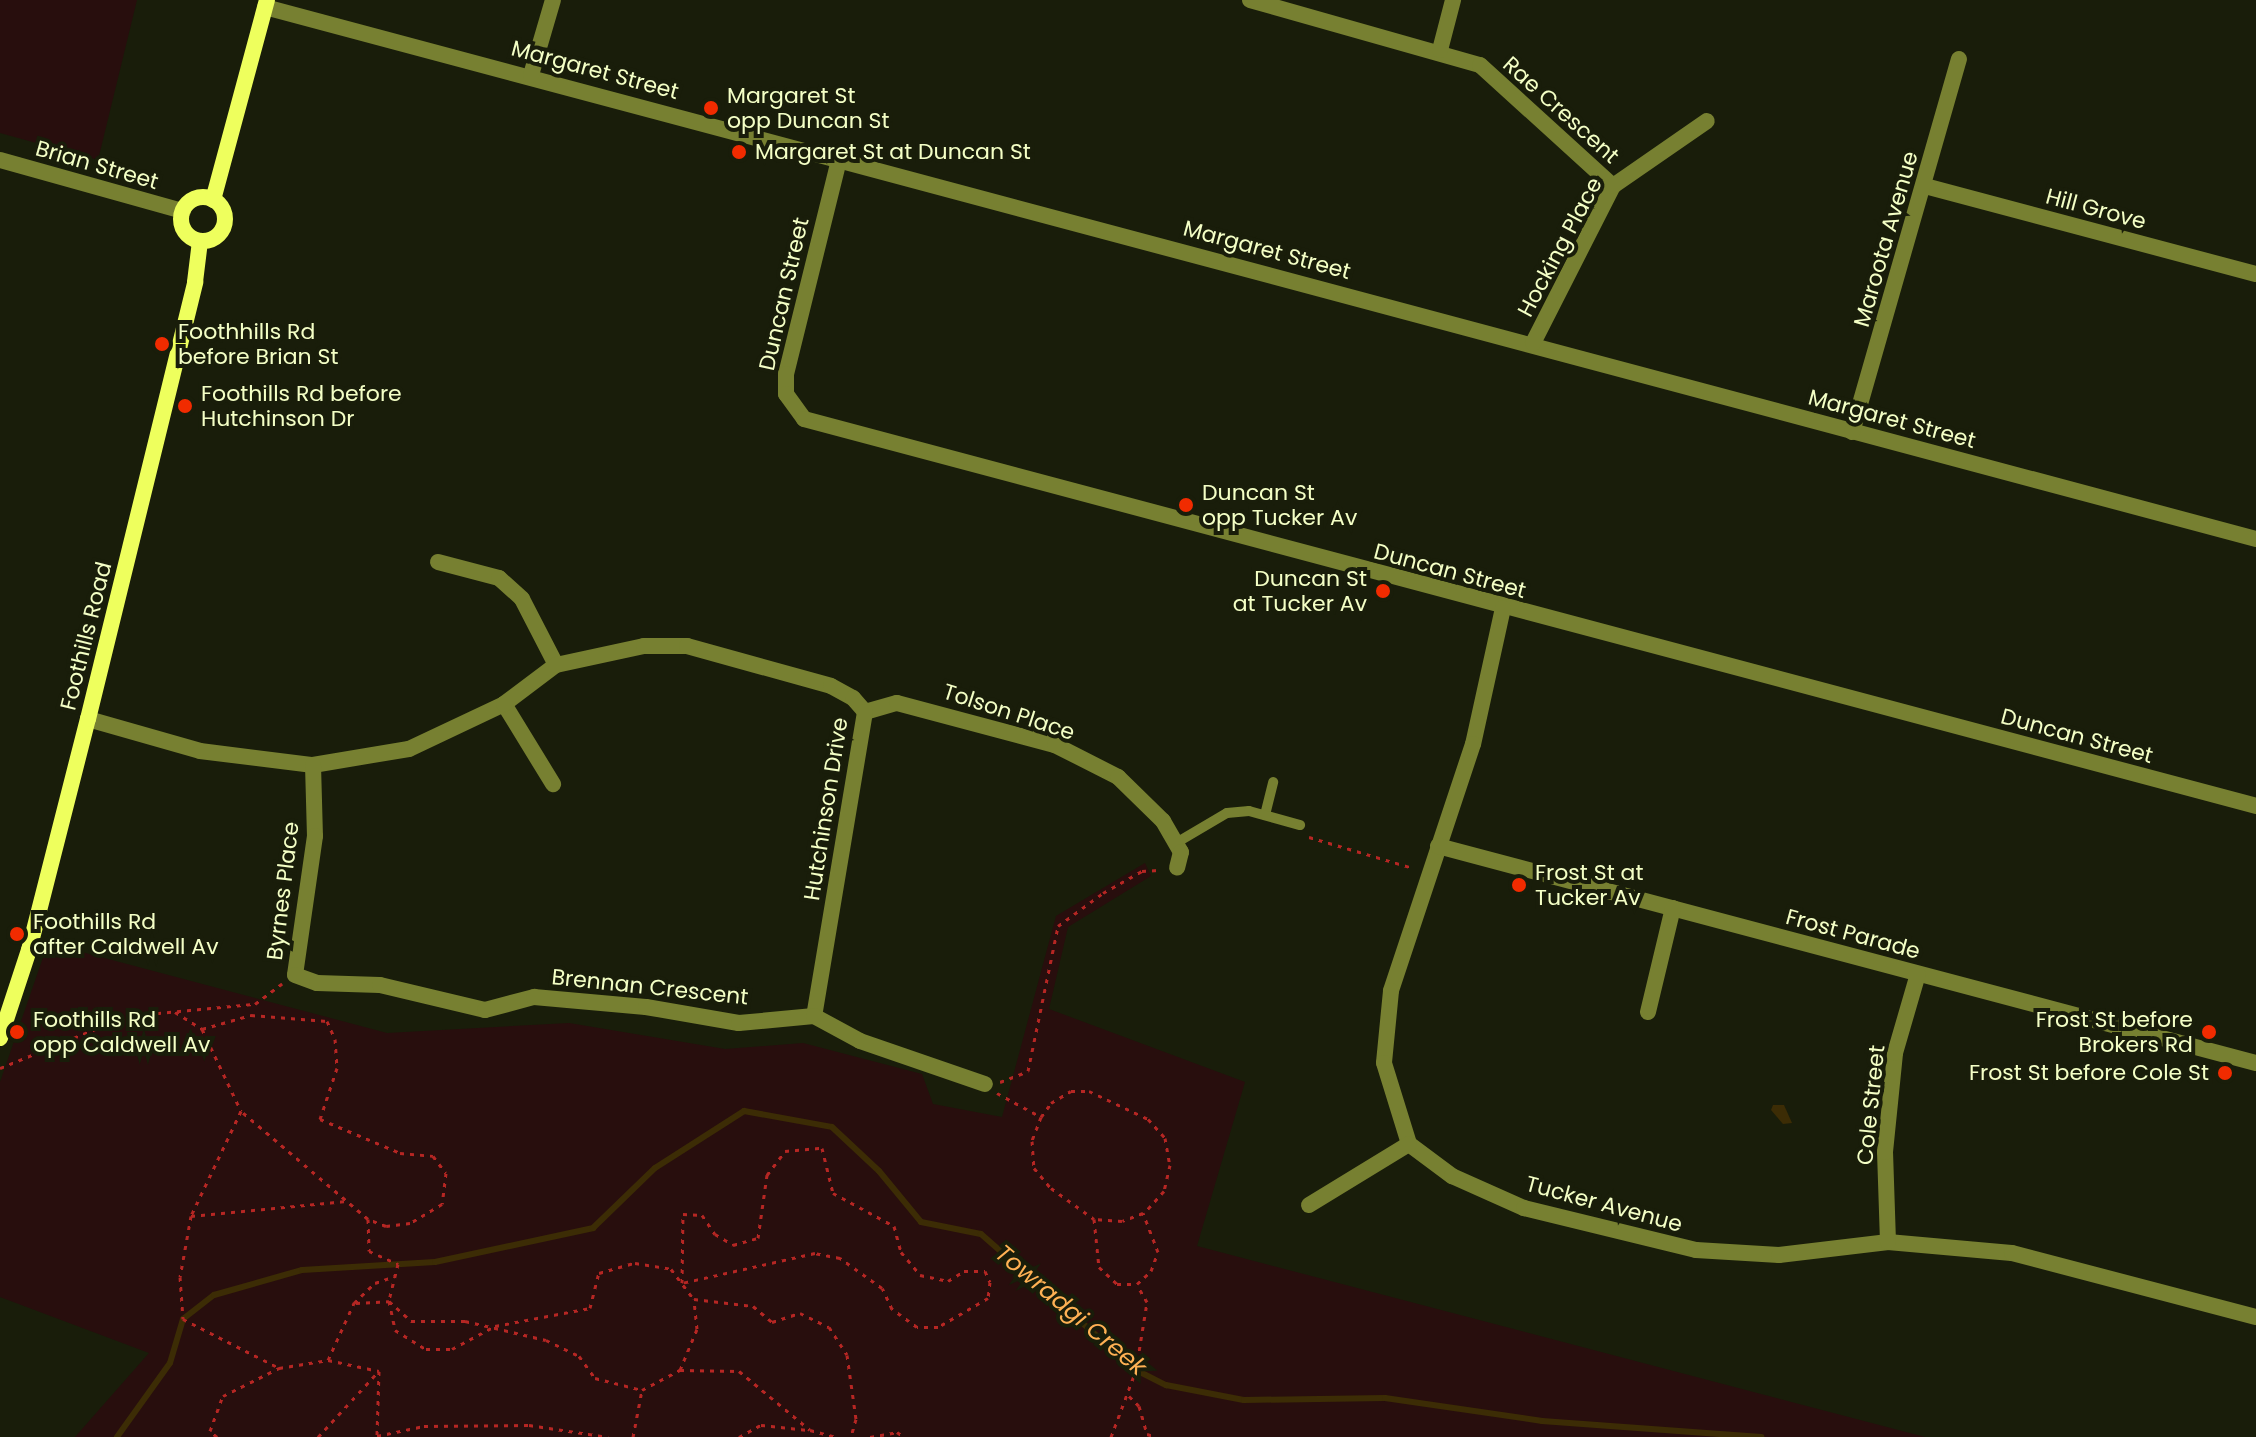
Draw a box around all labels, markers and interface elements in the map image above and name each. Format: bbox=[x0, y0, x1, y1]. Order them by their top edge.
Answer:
street label: Margaret Street bbox=[509, 35, 681, 105]
street label: Rae Crescent bbox=[1497, 51, 1625, 169]
place label: Margaret St opp Duncan St bbox=[727, 82, 890, 134]
marker: Margaret St opp Duncan St bbox=[702, 99, 720, 117]
street label: Brian Street bbox=[33, 135, 161, 195]
place label: Margaret St at Duncan St bbox=[755, 139, 1031, 165]
marker: Margaret St at Duncan St bbox=[730, 143, 748, 161]
street label: Maroota Avenue bbox=[1848, 148, 1924, 330]
street label: Hocking Place bbox=[1512, 173, 1608, 321]
street label: Hill Grove bbox=[2043, 183, 2149, 235]
street label: Duncan Street bbox=[754, 215, 814, 373]
street label: Margaret Street bbox=[1181, 215, 1353, 285]
place label: Foothhills Rd before Brian St bbox=[178, 318, 338, 370]
marker: Foothhills Rd before Brian St bbox=[153, 335, 171, 353]
place label: Foothills Rd before Hutchinson Dr bbox=[201, 380, 402, 432]
street label: Margaret Street bbox=[1806, 384, 1978, 454]
marker: Foothills Rd before Hutchinson Dr bbox=[176, 397, 194, 415]
place label: Duncan St opp Tucker Av bbox=[1202, 479, 1357, 530]
marker: Duncan St opp Tucker Av bbox=[1177, 496, 1195, 514]
street label: Duncan Street bbox=[1371, 538, 1529, 604]
street label: Foothills Road bbox=[55, 559, 117, 713]
place label: Duncan St at Tucker Av bbox=[1233, 565, 1367, 616]
marker: Duncan St at Tucker Av bbox=[1374, 582, 1392, 600]
street label: Tolson Place bbox=[940, 678, 1078, 746]
street label: Duncan Street bbox=[1998, 703, 2156, 769]
street label: Hutchinson Drive bbox=[798, 716, 854, 902]
street label: Byrnes Place bbox=[261, 820, 305, 962]
place label: Frost St at Tucker Av bbox=[1535, 859, 1643, 910]
marker: Frost St at Tucker Av bbox=[1510, 876, 1528, 894]
street label: Frost Parade bbox=[1783, 903, 1923, 965]
place label: Foothills Rd after Caldwell Av bbox=[33, 908, 219, 960]
marker: Foothills Rd after Caldwell Av bbox=[8, 925, 26, 943]
street label: Brennan Crescent bbox=[550, 964, 750, 1010]
place label: Foothills Rd opp Caldwell Av bbox=[33, 1006, 210, 1058]
place label: Frost St before Brokers Rd bbox=[2036, 1006, 2193, 1058]
marker: Foothills Rd opp Caldwell Av bbox=[8, 1023, 26, 1041]
marker: Frost St before Brokers Rd bbox=[2200, 1023, 2218, 1041]
street label: Cole Street bbox=[1852, 1044, 1890, 1166]
place label: Frost St before Cole St bbox=[1969, 1060, 2209, 1086]
marker: Frost St before Cole St bbox=[2216, 1064, 2234, 1082]
street label: Tucker Avenue bbox=[1523, 1170, 1685, 1238]
water label: Towradgi Creek bbox=[990, 1238, 1152, 1382]

